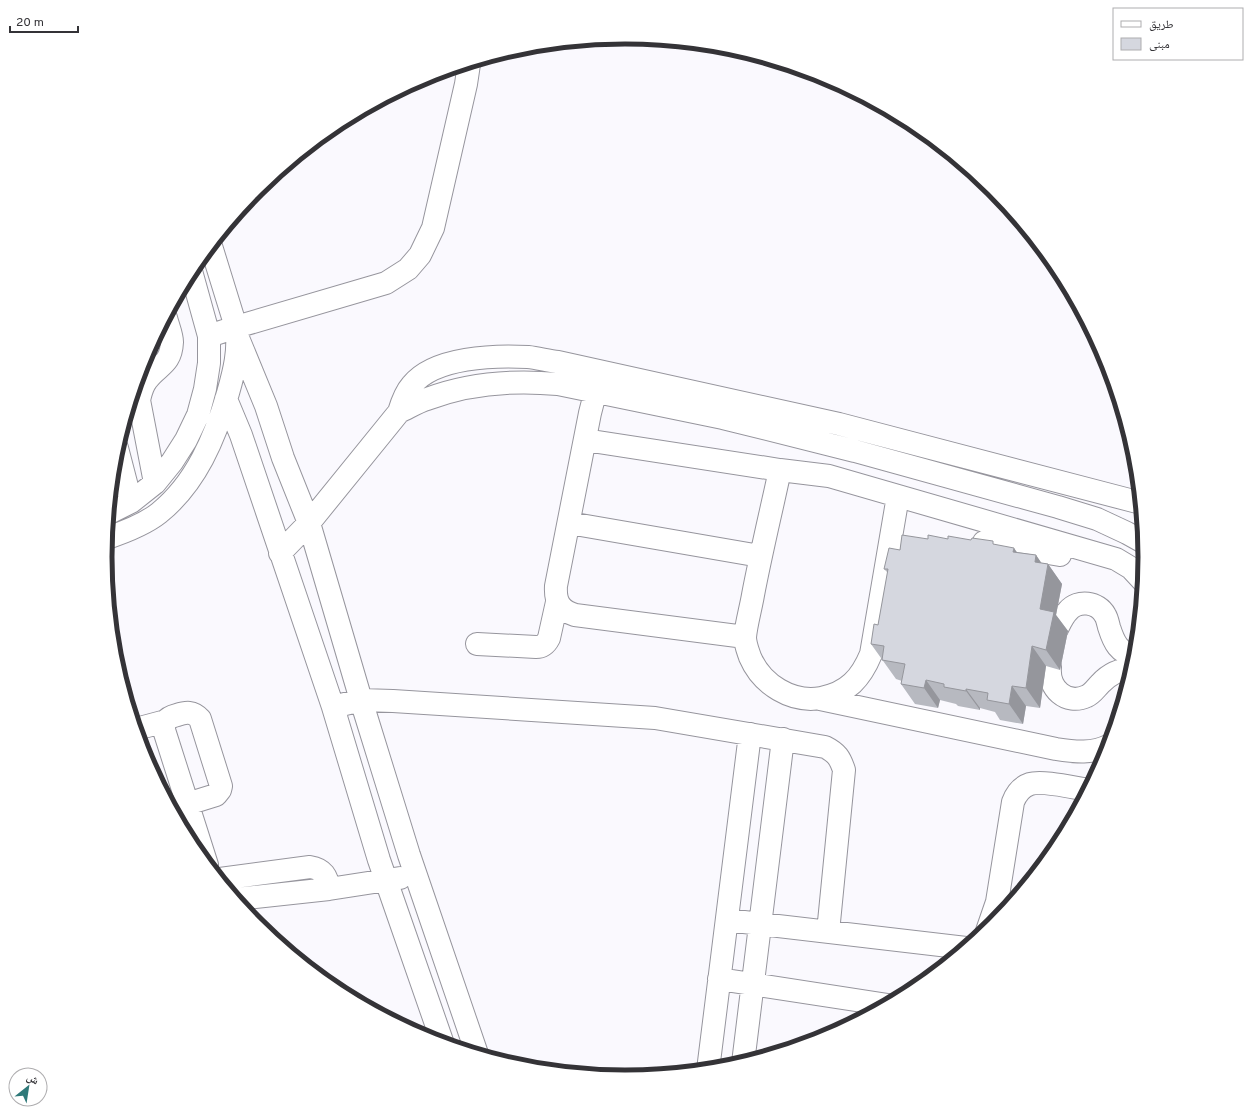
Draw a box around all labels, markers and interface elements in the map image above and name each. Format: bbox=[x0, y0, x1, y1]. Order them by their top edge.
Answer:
scale bar bbox=[10, 8, 78, 34]
legend bbox=[1113, 8, 1243, 60]
text: 20 m bbox=[16, 15, 44, 31]
text: طريق bbox=[1149, 17, 1174, 33]
text: مبنى bbox=[1149, 37, 1170, 53]
north arrow bbox=[8, 1067, 48, 1107]
text: ش bbox=[24, 1070, 41, 1088]

